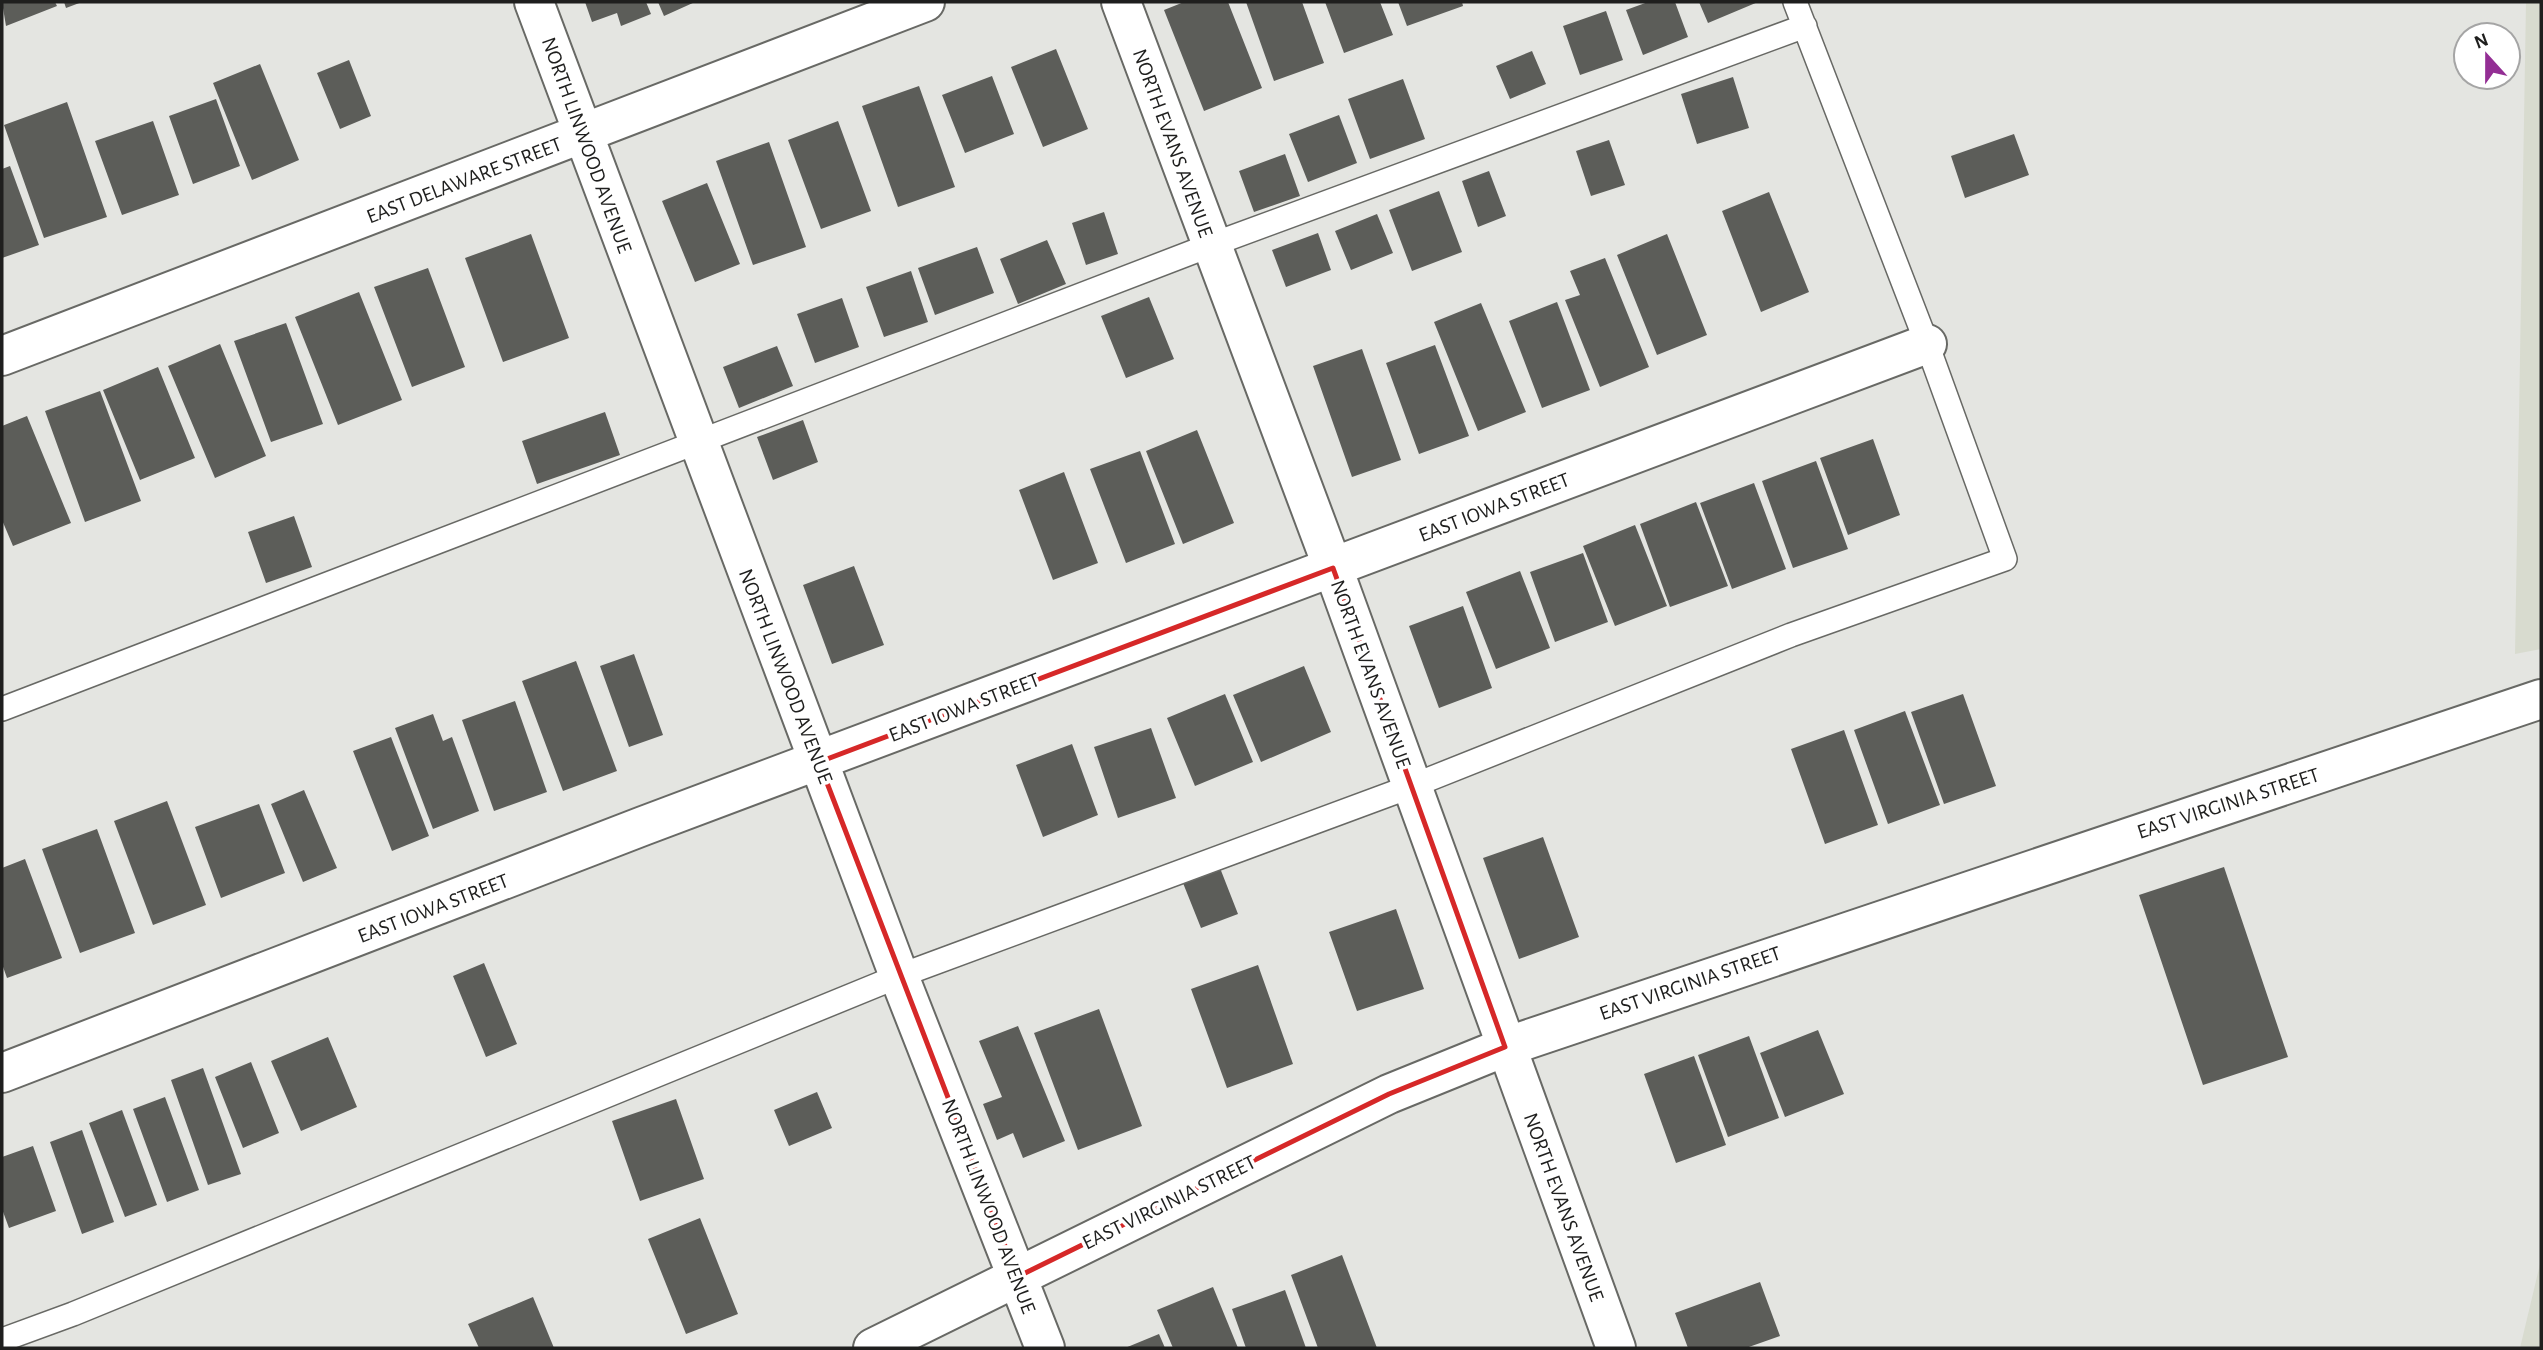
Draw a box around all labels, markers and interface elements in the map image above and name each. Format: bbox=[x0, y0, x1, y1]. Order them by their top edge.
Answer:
north arrow bbox=[2452, 21, 2522, 91]
text: N bbox=[2472, 30, 2491, 53]
street label: NORTH LINWOOD AVENUE bbox=[538, 34, 635, 256]
street label: NORTH EVANS AVENUE bbox=[1129, 46, 1216, 240]
street label: EAST DELAWARE STREET bbox=[364, 133, 565, 227]
street label: EAST IOWA STREET bbox=[1416, 469, 1573, 546]
street label: NORTH LINWOOD AVENUE bbox=[735, 566, 836, 786]
street label: NORTH EVANS AVENUE bbox=[1327, 577, 1414, 771]
street label: EAST IOWA STREET bbox=[886, 669, 1043, 746]
street label: EAST VIRGINIA STREET bbox=[2134, 764, 2322, 843]
street label: EAST IOWA STREET bbox=[355, 870, 512, 947]
street label: EAST VIRGINIA STREET bbox=[1597, 943, 1784, 1024]
street label: NORTH LINWOOD AVENUE bbox=[938, 1096, 1039, 1316]
street label: NORTH EVANS AVENUE bbox=[1520, 1110, 1607, 1304]
street label: EAST VIRGINIA STREET bbox=[1079, 1151, 1259, 1254]

